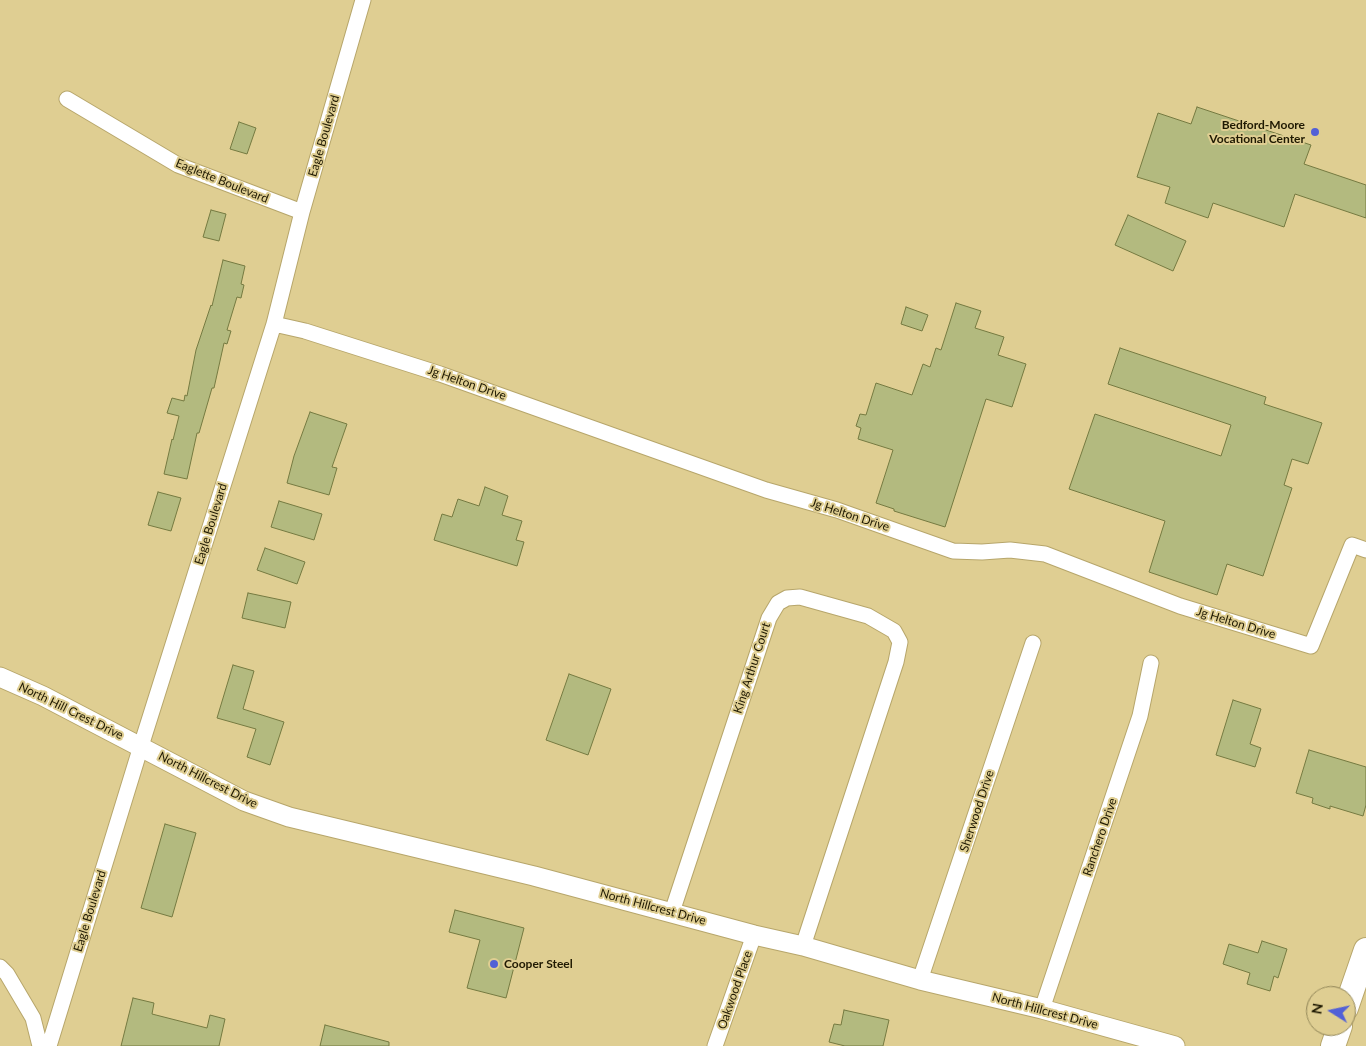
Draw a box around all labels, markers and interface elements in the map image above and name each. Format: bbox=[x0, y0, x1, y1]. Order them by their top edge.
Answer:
street label: Eagle Boulevard bbox=[305, 93, 343, 179]
place label: Bedford-Moore Vocational Center bbox=[1209, 118, 1305, 146]
marker: Bedford-Moore Vocational Center bbox=[1309, 126, 1321, 138]
street label: Eaglette Boulevard bbox=[173, 156, 271, 206]
street label: Jg Helton Drive bbox=[426, 363, 508, 403]
street label: Eagle Boulevard bbox=[192, 482, 230, 566]
street label: Jg Helton Drive bbox=[809, 496, 891, 534]
street label: Jg Helton Drive bbox=[1195, 604, 1277, 642]
street label: King Arthur Court bbox=[731, 621, 773, 715]
street label: North Hill Crest Drive bbox=[16, 679, 126, 743]
street label: North Hillcrest Drive bbox=[156, 749, 260, 811]
street label: Sherwood Drive bbox=[957, 768, 997, 854]
street label: Ranchero Drive bbox=[1080, 796, 1120, 878]
street label: Eagle Boulevard bbox=[71, 869, 109, 953]
street label: North Hillcrest Drive bbox=[598, 886, 708, 928]
street label: Oakwood Place bbox=[715, 949, 755, 1031]
place label: Cooper Steel bbox=[504, 957, 573, 971]
marker: Cooper Steel bbox=[488, 958, 500, 970]
north arrow bbox=[1306, 986, 1356, 1036]
street label: North Hillcrest Drive bbox=[990, 990, 1100, 1032]
text: N bbox=[1307, 1002, 1326, 1015]

